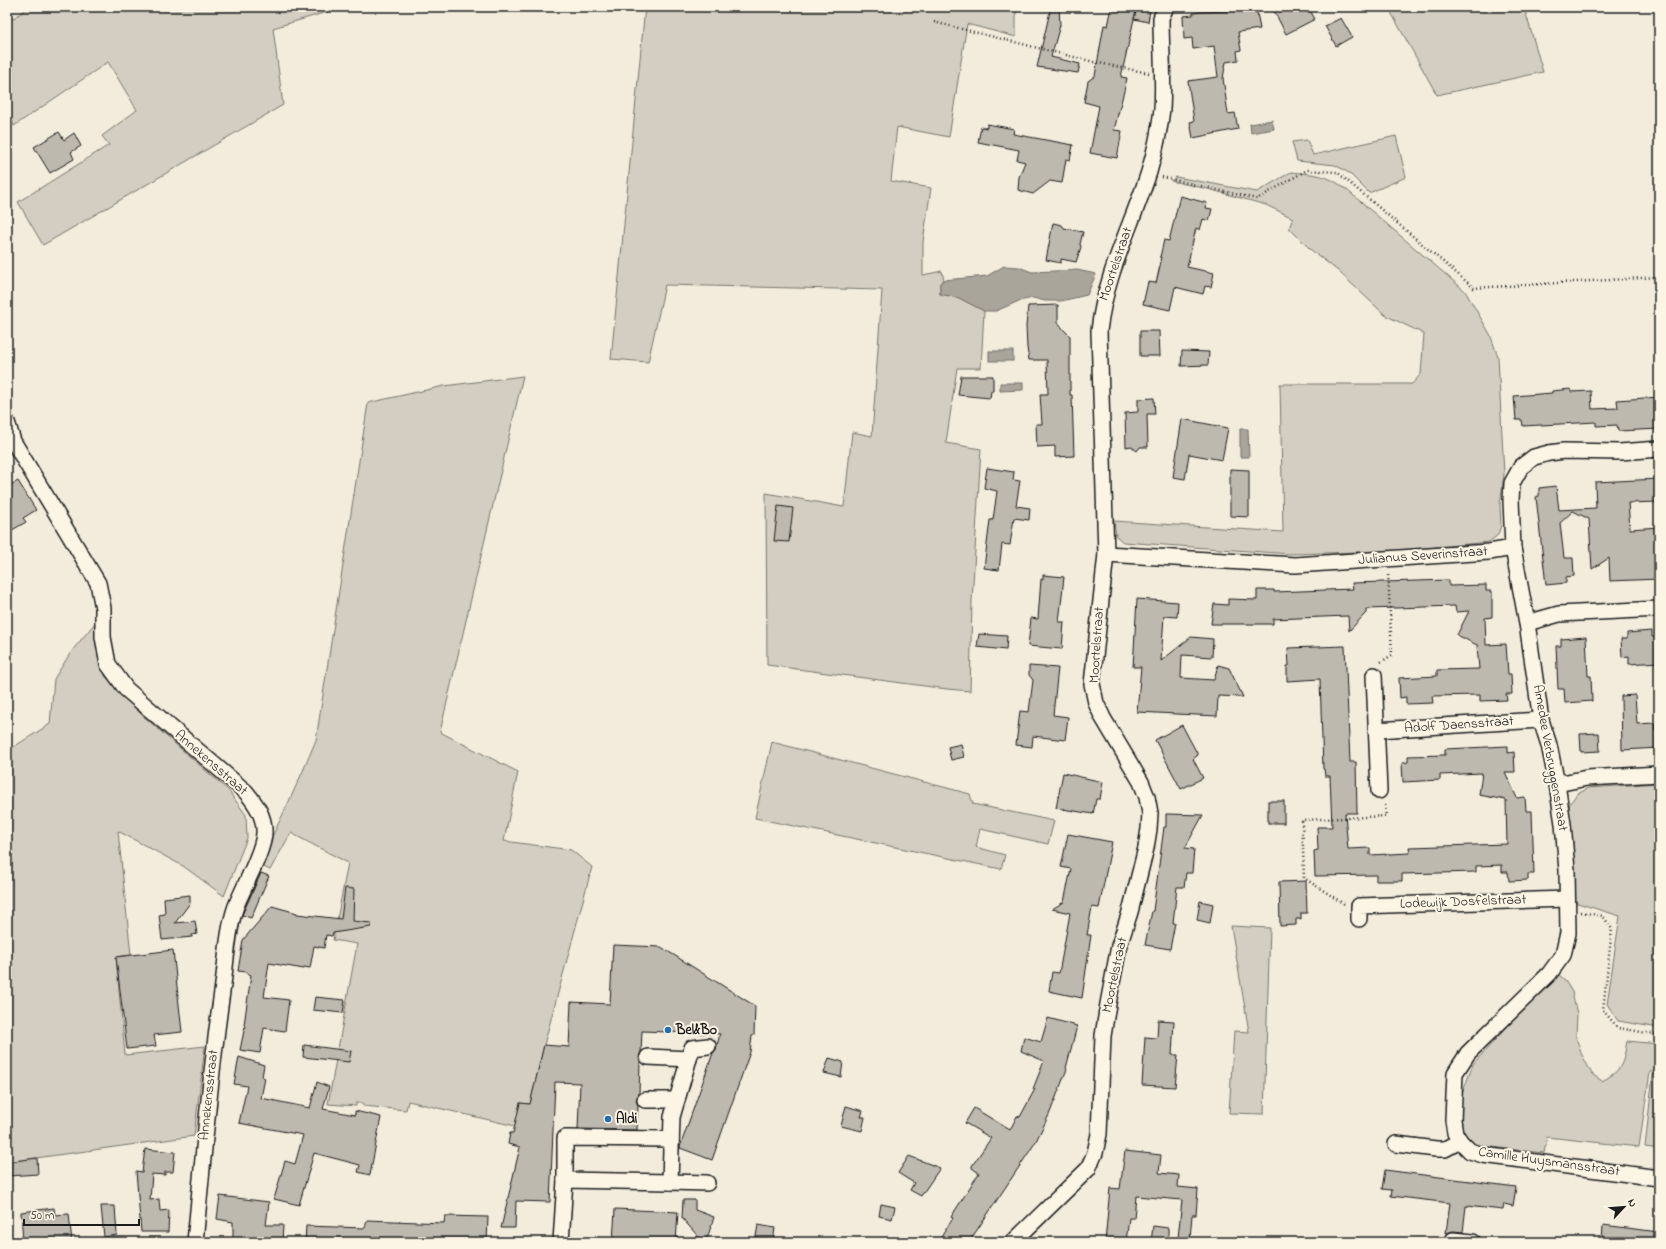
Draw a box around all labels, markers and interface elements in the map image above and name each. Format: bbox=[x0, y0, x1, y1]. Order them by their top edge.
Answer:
street label: Moortelstraat bbox=[1094, 224, 1139, 304]
street label: Julianus Severinstraat bbox=[1358, 541, 1489, 571]
street label: Moortelstraat bbox=[1084, 606, 1110, 684]
street label: Amedee Verbruggenstraat bbox=[1526, 683, 1573, 833]
street label: Adolf Daensstraat bbox=[1403, 711, 1515, 739]
street label: Annekensstraat bbox=[170, 725, 252, 801]
street label: Lodewijk Dosfelstraat bbox=[1399, 889, 1527, 915]
street label: Moortelstraat bbox=[1097, 935, 1133, 1015]
place label: Bel&Bo bbox=[675, 1020, 717, 1041]
marker: Bel&Bo bbox=[663, 1025, 673, 1035]
street label: Annekensstraat bbox=[194, 1048, 224, 1141]
place label: Aldi bbox=[616, 1109, 638, 1130]
marker: Aldi bbox=[603, 1114, 613, 1124]
street label: Camille Huysmansstraat bbox=[1477, 1142, 1621, 1183]
north arrow bbox=[1604, 1187, 1644, 1227]
text: N bbox=[1623, 1196, 1641, 1210]
scale bar bbox=[24, 1201, 139, 1227]
text: 50 m bbox=[30, 1207, 54, 1225]

